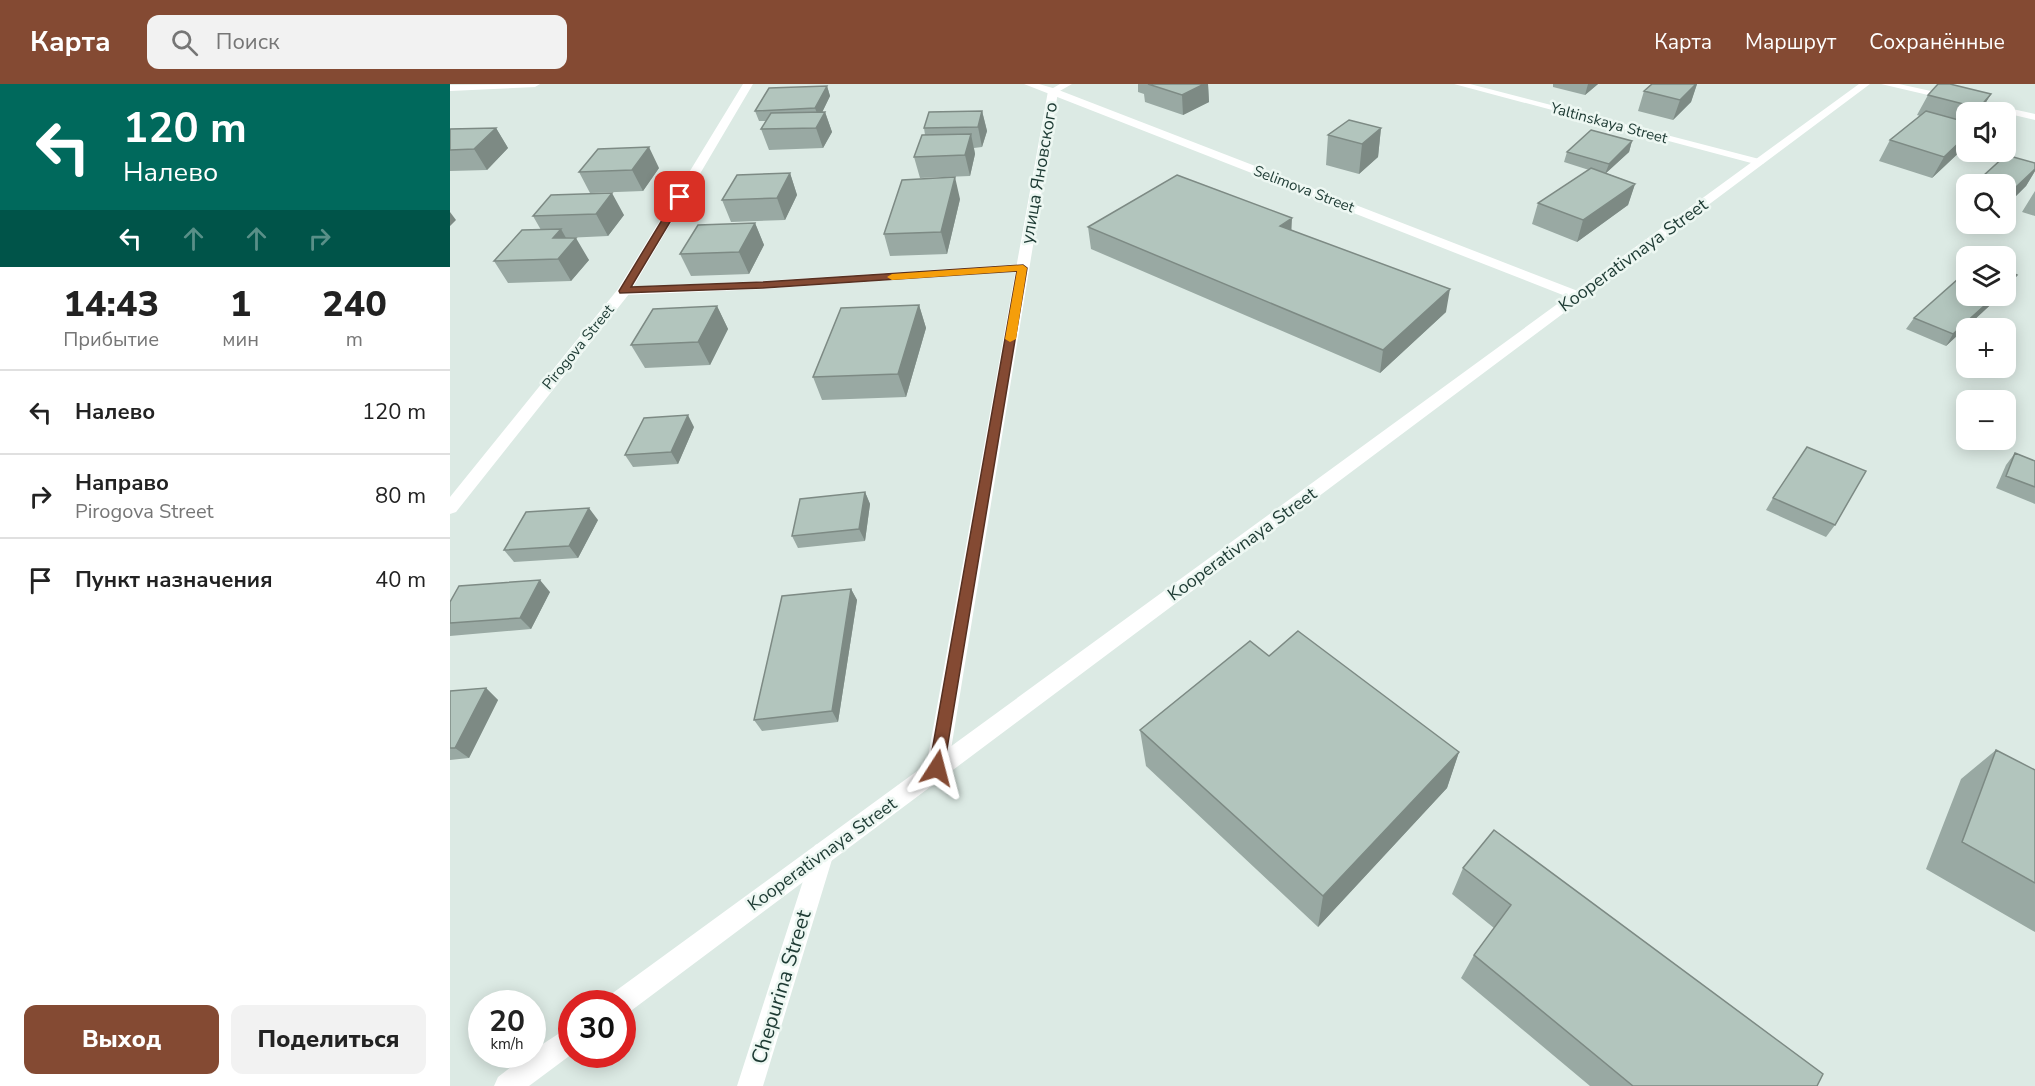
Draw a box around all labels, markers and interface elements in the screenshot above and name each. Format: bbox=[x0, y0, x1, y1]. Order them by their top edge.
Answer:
search box bbox=[147, 15, 567, 69]
text: Карта bbox=[30, 23, 111, 61]
icon: search bbox=[168, 26, 201, 59]
text: Поиск bbox=[216, 27, 280, 57]
text: Карта bbox=[1654, 28, 1712, 56]
text: Маршрут bbox=[1745, 28, 1836, 56]
text: Сохранённые bbox=[1869, 28, 2005, 56]
street label: Yaltinskaya Street bbox=[1547, 98, 1670, 148]
text: 120 m bbox=[123, 100, 247, 157]
street label: улица Яновского bbox=[1015, 100, 1063, 246]
map controls bbox=[1956, 102, 2016, 450]
button: sound bbox=[1956, 102, 2016, 162]
icon: left bbox=[24, 108, 102, 186]
text: Налево bbox=[123, 154, 218, 191]
street label: Selimova Street bbox=[1251, 161, 1358, 218]
pin bbox=[654, 171, 705, 222]
button: search bbox=[1956, 174, 2016, 234]
icon: arrive bbox=[663, 180, 696, 213]
street label: Kooperativnaya Street bbox=[1554, 192, 1713, 317]
icon: left bbox=[114, 222, 147, 255]
icon: ahead bbox=[177, 222, 210, 255]
icon: ahead bbox=[240, 222, 273, 255]
icon: right bbox=[303, 222, 336, 255]
button: layers bbox=[1956, 246, 2016, 306]
text: 14:43 bbox=[63, 280, 159, 329]
text: 1 bbox=[230, 280, 251, 329]
text: 240 bbox=[322, 280, 387, 329]
street label: Pirogova Street bbox=[538, 300, 619, 394]
button: + bbox=[1956, 318, 2016, 378]
text: Прибытие bbox=[63, 326, 159, 353]
text: мин bbox=[222, 326, 259, 353]
text: m bbox=[346, 326, 363, 353]
button: − bbox=[1956, 390, 2016, 450]
icon: left bbox=[24, 396, 57, 429]
text: Налево bbox=[75, 397, 155, 427]
text: 120 m bbox=[362, 397, 426, 427]
text: Направо bbox=[75, 468, 169, 498]
icon: right bbox=[24, 480, 57, 513]
text: 80 m bbox=[375, 481, 426, 511]
street label: Kooperativnaya Street bbox=[1163, 481, 1322, 606]
text: Pirogova Street bbox=[75, 498, 214, 525]
icon: arrive bbox=[24, 564, 57, 597]
text: Пункт назначения bbox=[75, 565, 273, 595]
text: 40 m bbox=[375, 565, 426, 595]
position arrow bbox=[905, 736, 969, 800]
street label: Kooperativnaya Street bbox=[743, 791, 902, 916]
street label: Chepurina Street bbox=[744, 906, 818, 1067]
speed limit sign: 30 bbox=[558, 990, 636, 1068]
text: 20 bbox=[489, 1001, 525, 1042]
button: Выход bbox=[24, 1005, 219, 1074]
button: Поделиться bbox=[231, 1005, 426, 1074]
text: km/h bbox=[490, 1034, 524, 1054]

